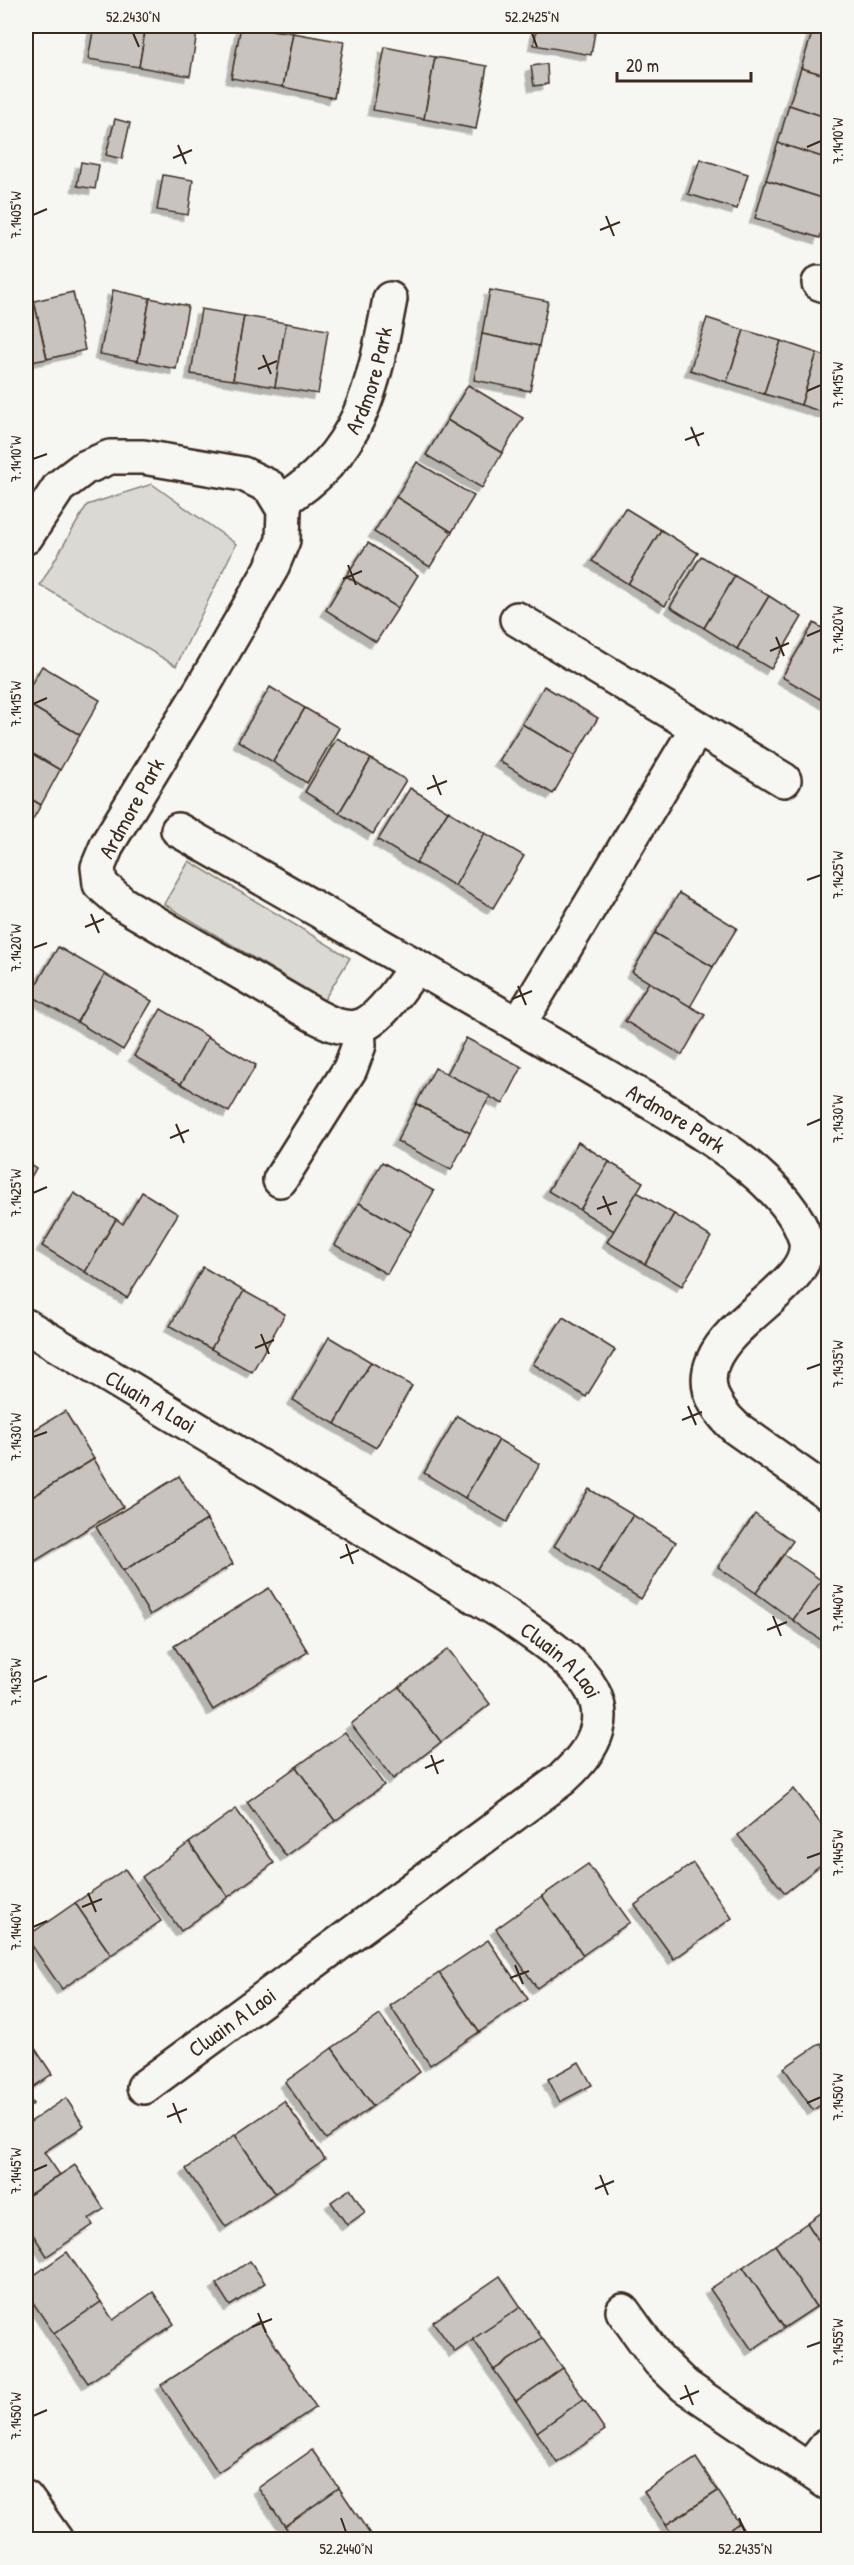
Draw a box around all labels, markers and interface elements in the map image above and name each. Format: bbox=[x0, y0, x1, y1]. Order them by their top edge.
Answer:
text: 52.2430°N bbox=[106, 6, 160, 27]
text: 52.2425°N bbox=[505, 6, 559, 27]
scale bar bbox=[617, 45, 750, 83]
text: 20 m bbox=[626, 53, 659, 78]
text: 7.1410°W bbox=[827, 117, 848, 164]
text: 7.1405°W bbox=[5, 190, 26, 239]
street label: Ardmore Park bbox=[337, 324, 399, 439]
text: 7.1415°W bbox=[827, 361, 848, 408]
text: 7.1410°W bbox=[5, 435, 26, 482]
text: 7.1420°W bbox=[827, 605, 848, 654]
text: 7.1415°W bbox=[5, 680, 26, 727]
street label: Ardmore Park bbox=[91, 752, 171, 864]
text: 7.1425°W bbox=[827, 850, 848, 899]
text: 7.1420°W bbox=[5, 923, 26, 972]
street label: Ardmore Park bbox=[621, 1076, 732, 1160]
text: 7.1430°W bbox=[827, 1094, 848, 1143]
text: 7.1425°W bbox=[5, 1168, 26, 1217]
text: 7.1435°W bbox=[827, 1339, 848, 1388]
street label: Cluain A Laoi bbox=[100, 1362, 202, 1440]
text: 7.1430°W bbox=[5, 1412, 26, 1461]
text: 7.1440°W bbox=[827, 1584, 848, 1631]
street label: Cluain A Laoi bbox=[515, 1614, 609, 1703]
text: 7.1435°W bbox=[5, 1657, 26, 1706]
text: 7.1445°W bbox=[827, 1829, 848, 1876]
text: 7.1440°W bbox=[5, 1903, 26, 1950]
street label: Cluain A Laoi bbox=[182, 1980, 282, 2064]
text: 7.1450°W bbox=[827, 2072, 848, 2121]
text: 7.1445°W bbox=[5, 2147, 26, 2194]
text: 7.1455°W bbox=[827, 2318, 848, 2366]
text: 7.1450°W bbox=[5, 2391, 26, 2440]
text: 52.2440°N bbox=[319, 2538, 373, 2559]
text: 52.2435°N bbox=[718, 2538, 772, 2559]

